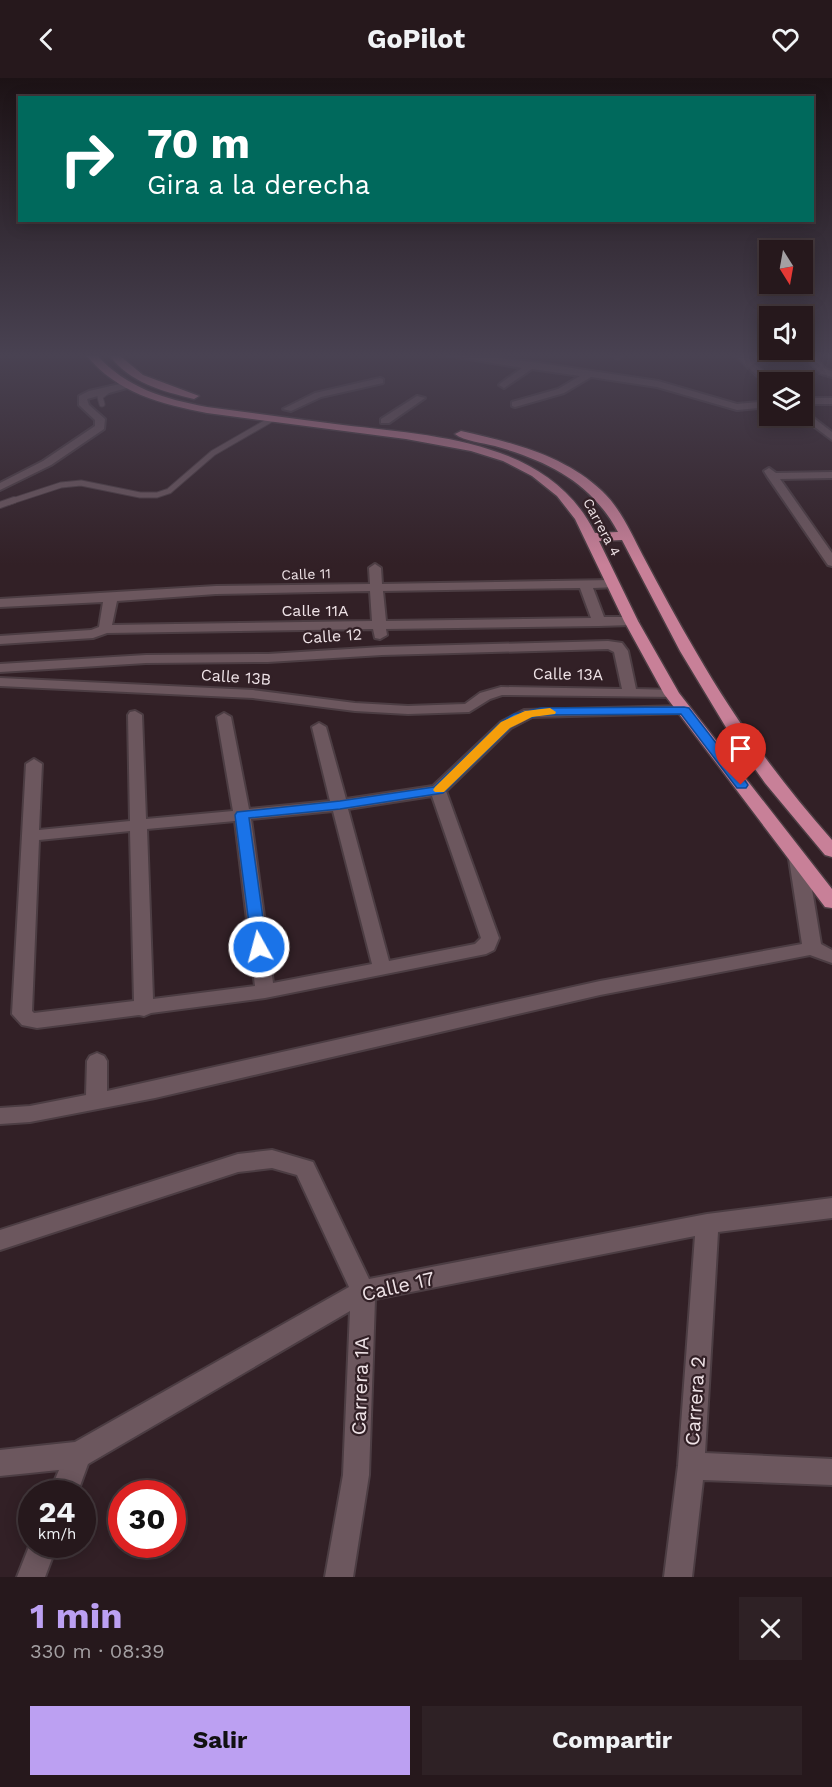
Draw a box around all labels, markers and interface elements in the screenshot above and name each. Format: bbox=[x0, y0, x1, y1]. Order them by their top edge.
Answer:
icon: back bbox=[30, 23, 63, 56]
text: GoPilot bbox=[367, 23, 465, 55]
icon: heart bbox=[769, 23, 802, 56]
text: 70 m bbox=[147, 119, 250, 168]
icon: right bbox=[48, 120, 126, 198]
text: Gira a la derecha bbox=[147, 169, 370, 201]
north arrow bbox=[759, 240, 813, 294]
map controls bbox=[759, 240, 813, 426]
button: sound bbox=[759, 306, 813, 360]
button: layers bbox=[759, 372, 813, 426]
street label: Carrera 4 bbox=[580, 495, 624, 559]
street label: Calle 11 bbox=[281, 565, 331, 583]
street label: Calle 11A bbox=[281, 601, 349, 620]
street label: Calle 12 bbox=[302, 624, 362, 648]
street label: Calle 13A bbox=[533, 664, 604, 684]
street label: Calle 13B bbox=[200, 665, 272, 689]
pin bbox=[715, 723, 766, 785]
icon: arrive bbox=[724, 732, 757, 765]
position arrow bbox=[227, 915, 291, 979]
street label: Calle 17 bbox=[359, 1266, 437, 1306]
street label: Carrera 1A bbox=[346, 1336, 374, 1436]
street label: Carrera 2 bbox=[680, 1355, 710, 1447]
speed limit sign: 30 bbox=[108, 1480, 186, 1558]
text: 24 bbox=[39, 1494, 75, 1529]
text: km/h bbox=[38, 1525, 76, 1543]
text: 1 min bbox=[30, 1595, 122, 1637]
button: close bbox=[739, 1597, 802, 1660]
text: 330 m · 08:39 bbox=[30, 1639, 164, 1663]
button: Salir bbox=[30, 1706, 410, 1775]
button: Compartir bbox=[422, 1706, 802, 1775]

